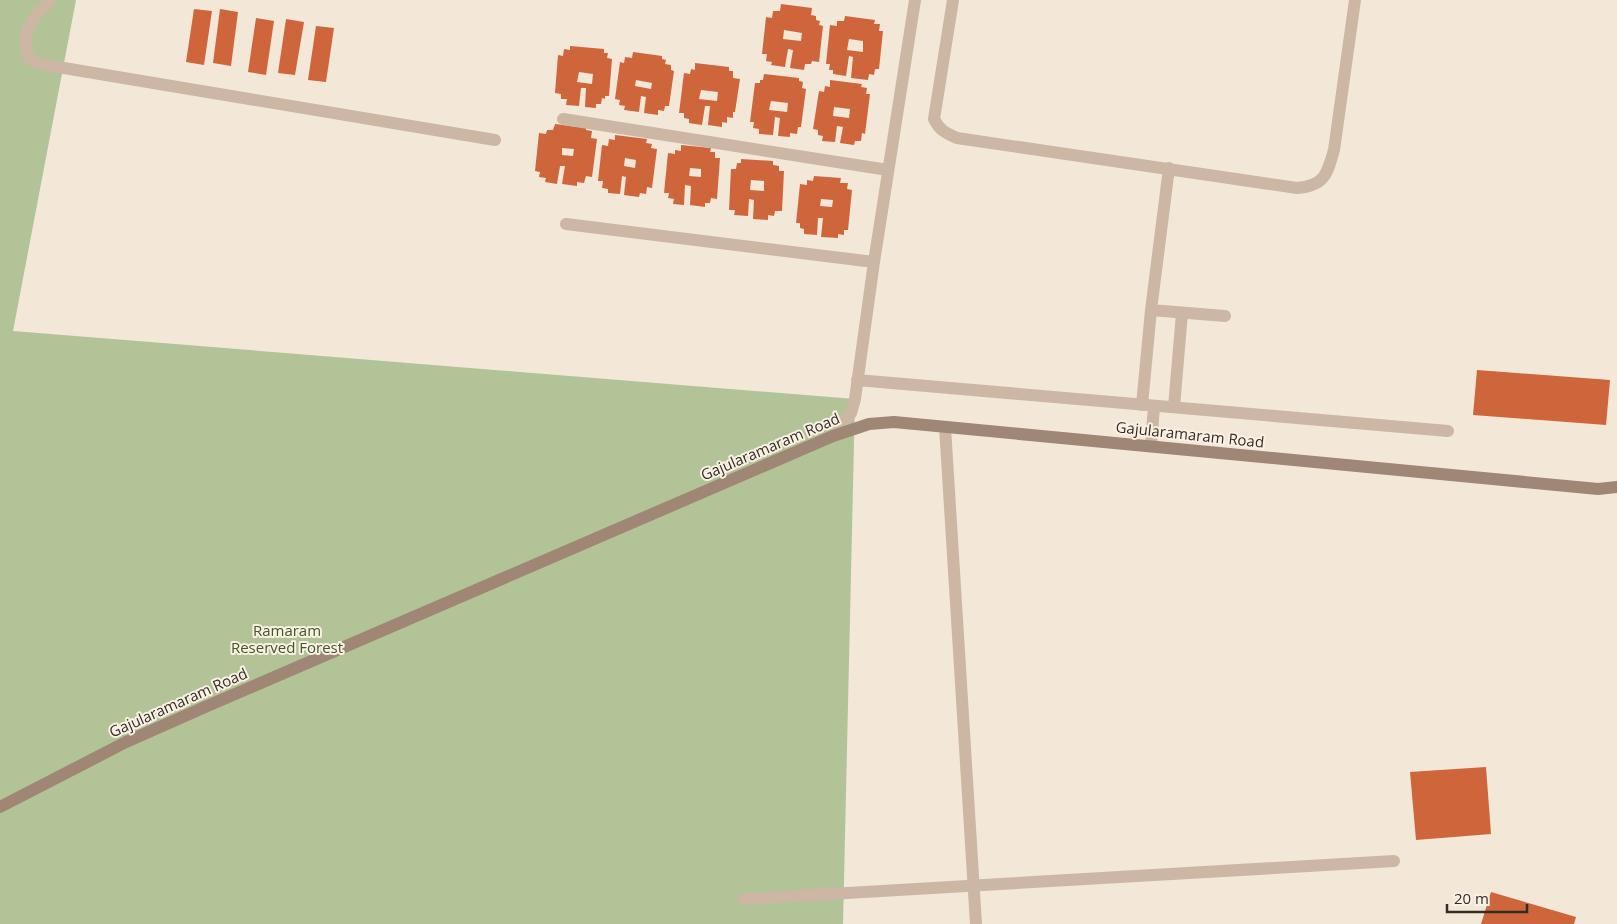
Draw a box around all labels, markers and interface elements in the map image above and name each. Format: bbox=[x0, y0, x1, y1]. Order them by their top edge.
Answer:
street label: Gajularamaram Road bbox=[697, 408, 843, 484]
street label: Gajularamaram Road bbox=[1115, 416, 1265, 452]
park label: Ramaram Reserved Forest bbox=[231, 620, 343, 657]
street label: Gajularamaram Road bbox=[106, 663, 250, 741]
scale bar bbox=[1447, 882, 1527, 914]
text: 20 m bbox=[1454, 888, 1489, 908]

